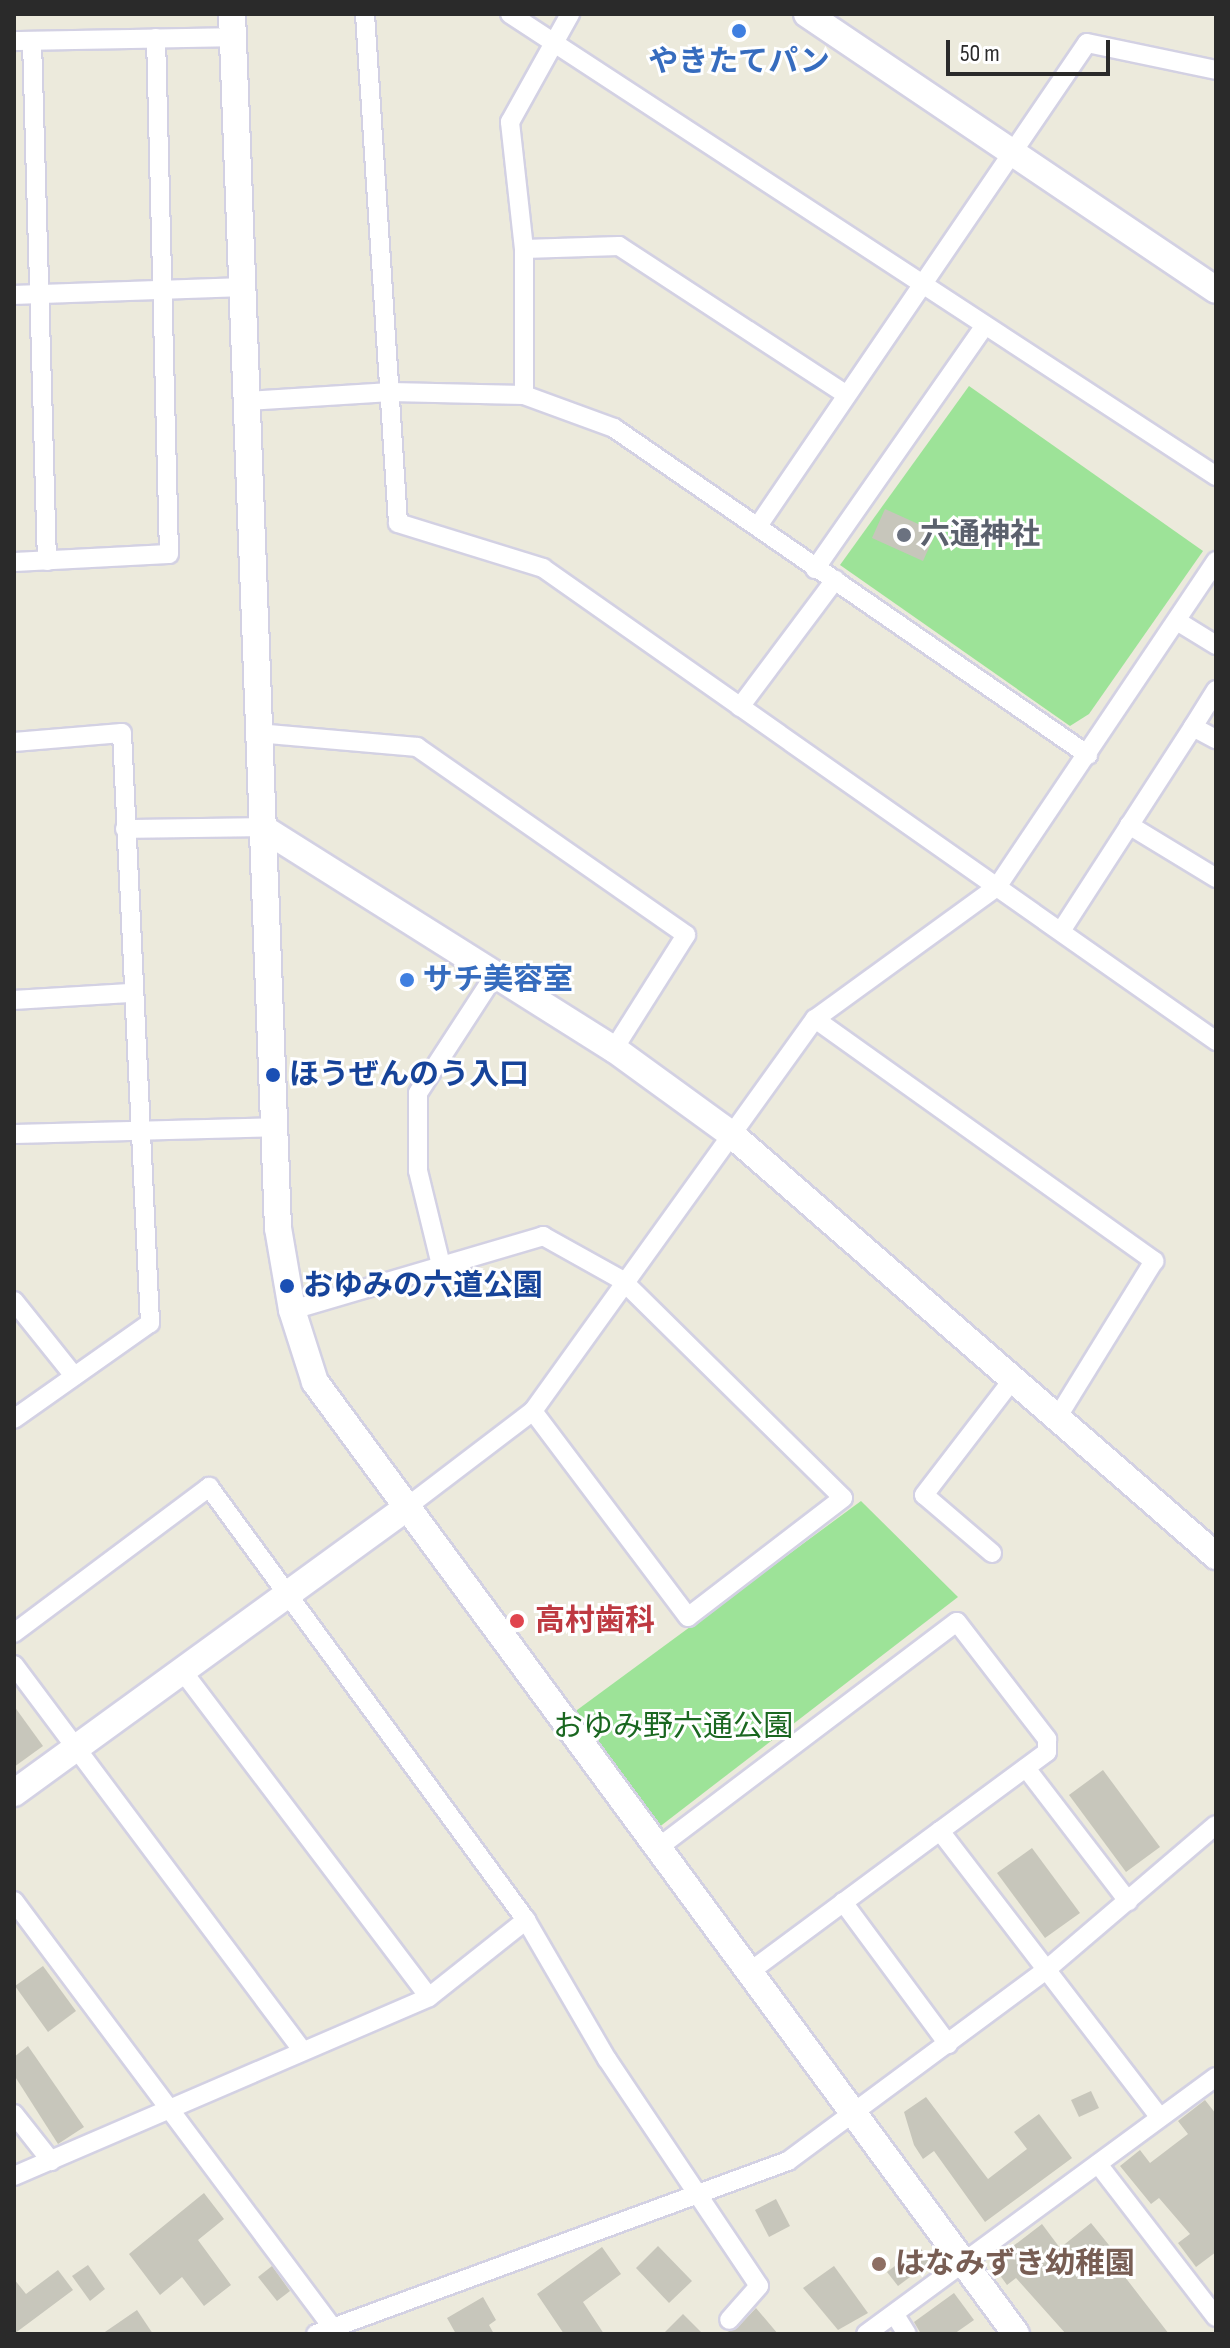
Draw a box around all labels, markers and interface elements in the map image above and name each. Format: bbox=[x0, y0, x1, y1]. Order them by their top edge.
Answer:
marker: やきたてパン bbox=[730, 22, 748, 40]
scale bar bbox=[950, 24, 1114, 74]
text: 50 m bbox=[960, 39, 1000, 68]
place label: やきたてパン bbox=[649, 44, 829, 80]
place label: 六通神社 bbox=[920, 517, 1040, 553]
marker: 六通神社 bbox=[895, 526, 913, 544]
place label: サチ美容室 bbox=[423, 962, 573, 998]
marker: サチ美容室 bbox=[398, 971, 416, 989]
place label: ほうぜんのう入口 bbox=[289, 1057, 529, 1093]
marker: ほうぜんのう入口 bbox=[264, 1066, 282, 1084]
place label: おゆみの六道公園 bbox=[303, 1268, 543, 1304]
marker: おゆみの六道公園 bbox=[278, 1277, 296, 1295]
place label: 高村歯科 bbox=[535, 1603, 655, 1639]
marker: 高村歯科 bbox=[506, 1610, 528, 1632]
park label: おゆみ野六通公園 bbox=[553, 1709, 793, 1745]
place label: はなみずき幼稚園 bbox=[895, 2246, 1135, 2282]
marker: はなみずき幼稚園 bbox=[870, 2255, 888, 2273]

